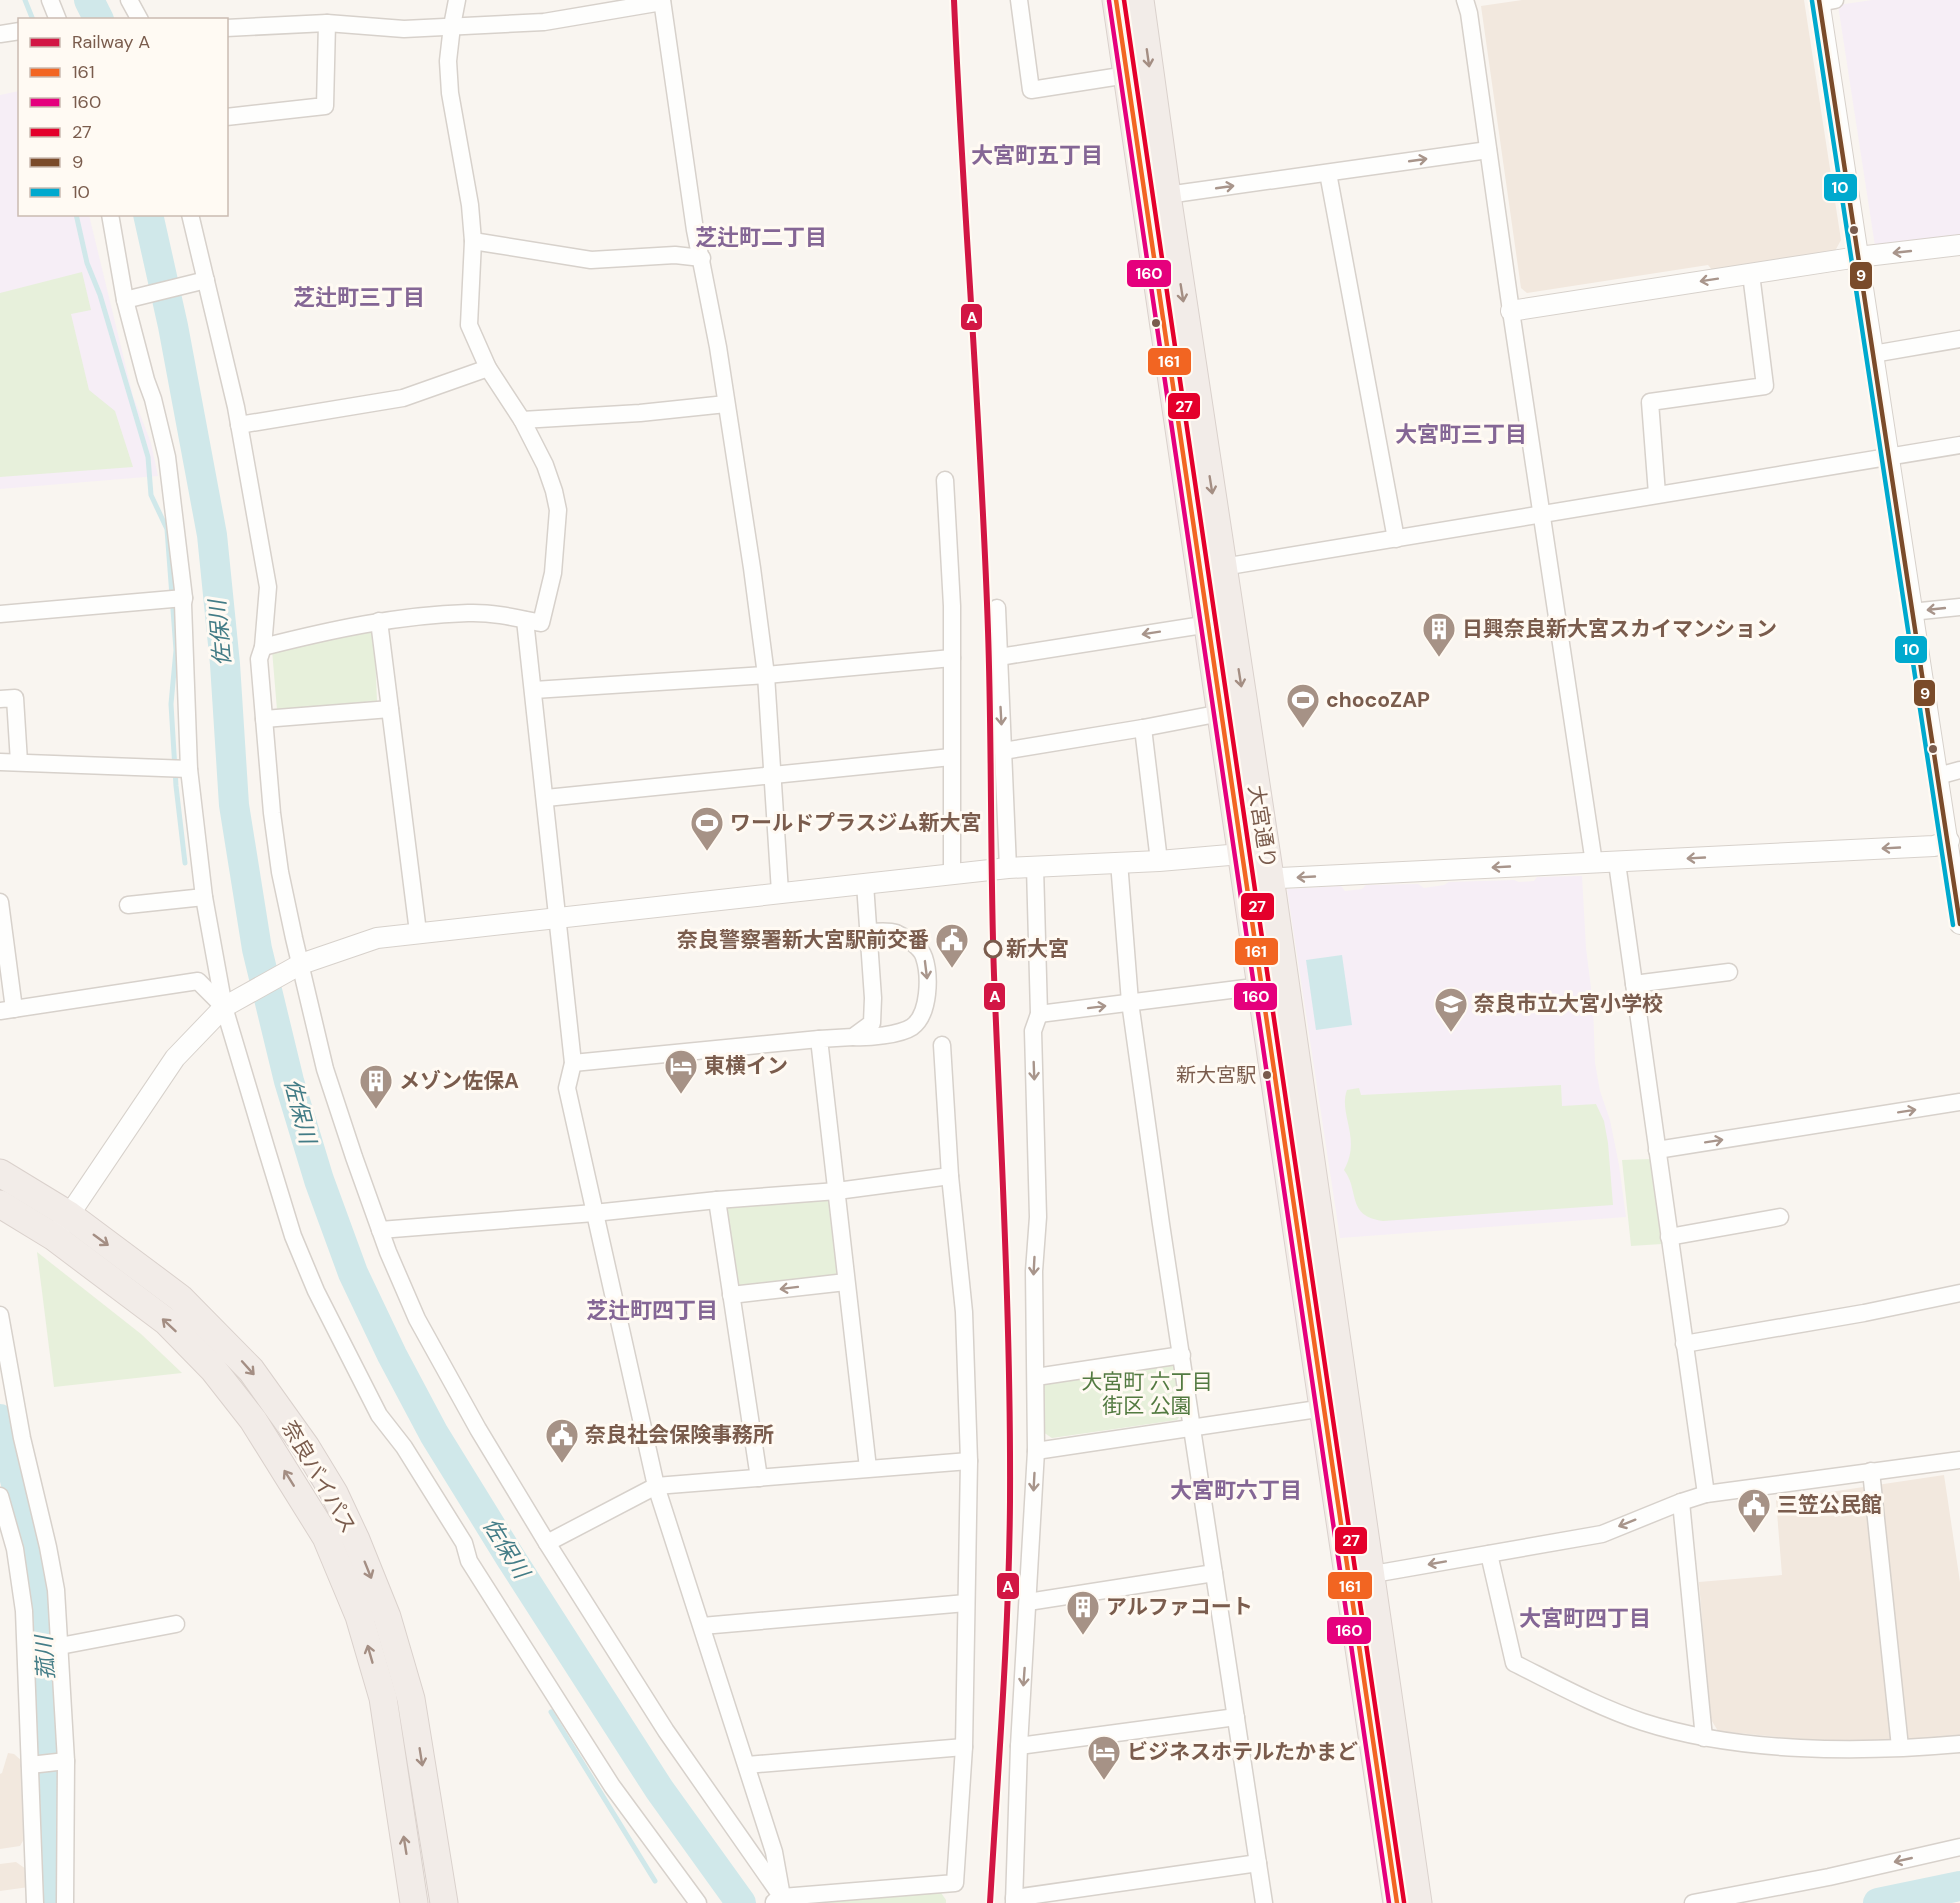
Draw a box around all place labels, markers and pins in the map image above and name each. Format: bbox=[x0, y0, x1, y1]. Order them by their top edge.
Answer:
unlabelled marker bbox=[1848, 224, 1860, 236]
unlabelled marker bbox=[1150, 317, 1162, 329]
building icon: 日興奈良新大宮スカイマンション bbox=[1421, 611, 1457, 658]
place label: 日興奈良新大宮スカイマンション bbox=[1462, 615, 1777, 643]
sports icon: chocoZAP bbox=[1285, 682, 1321, 729]
place label: chocoZAP bbox=[1326, 686, 1430, 714]
unlabelled marker bbox=[1927, 743, 1939, 755]
sports icon: ワールドプラスジム新大宮 bbox=[689, 805, 725, 852]
place label: ワールドプラスジム新大宮 bbox=[730, 809, 982, 837]
public building icon: 奈良警察署新大宮駅前交番 bbox=[934, 922, 970, 969]
place label: 奈良警察署新大宮駅前交番 bbox=[677, 926, 929, 954]
place label: 新大宮 bbox=[1006, 935, 1069, 963]
marker: 新大宮 bbox=[984, 940, 1002, 958]
school or university icon: 奈良市立大宮小学校 bbox=[1433, 986, 1469, 1033]
place label: 奈良市立大宮小学校 bbox=[1474, 990, 1663, 1018]
hotel icon: 東横イン bbox=[663, 1048, 699, 1095]
place label: 東横イン bbox=[704, 1052, 788, 1080]
place label: 新大宮駅 bbox=[1176, 1062, 1256, 1088]
building icon: メゾン佐保A bbox=[358, 1063, 394, 1110]
place label: メゾン佐保A bbox=[399, 1067, 519, 1095]
marker: 新大宮駅 bbox=[1261, 1069, 1273, 1081]
public building icon: 奈良社会保険事務所 bbox=[544, 1417, 580, 1464]
place label: 奈良社会保険事務所 bbox=[585, 1421, 774, 1449]
public building icon: 三笠公民館 bbox=[1736, 1487, 1772, 1534]
place label: 三笠公民館 bbox=[1777, 1491, 1882, 1519]
building icon: アルファコート bbox=[1065, 1589, 1101, 1636]
place label: アルファコート bbox=[1106, 1593, 1253, 1621]
hotel icon: ビジネスホテルたかまど bbox=[1086, 1734, 1122, 1781]
place label: ビジネスホテルたかまど bbox=[1127, 1738, 1358, 1766]

